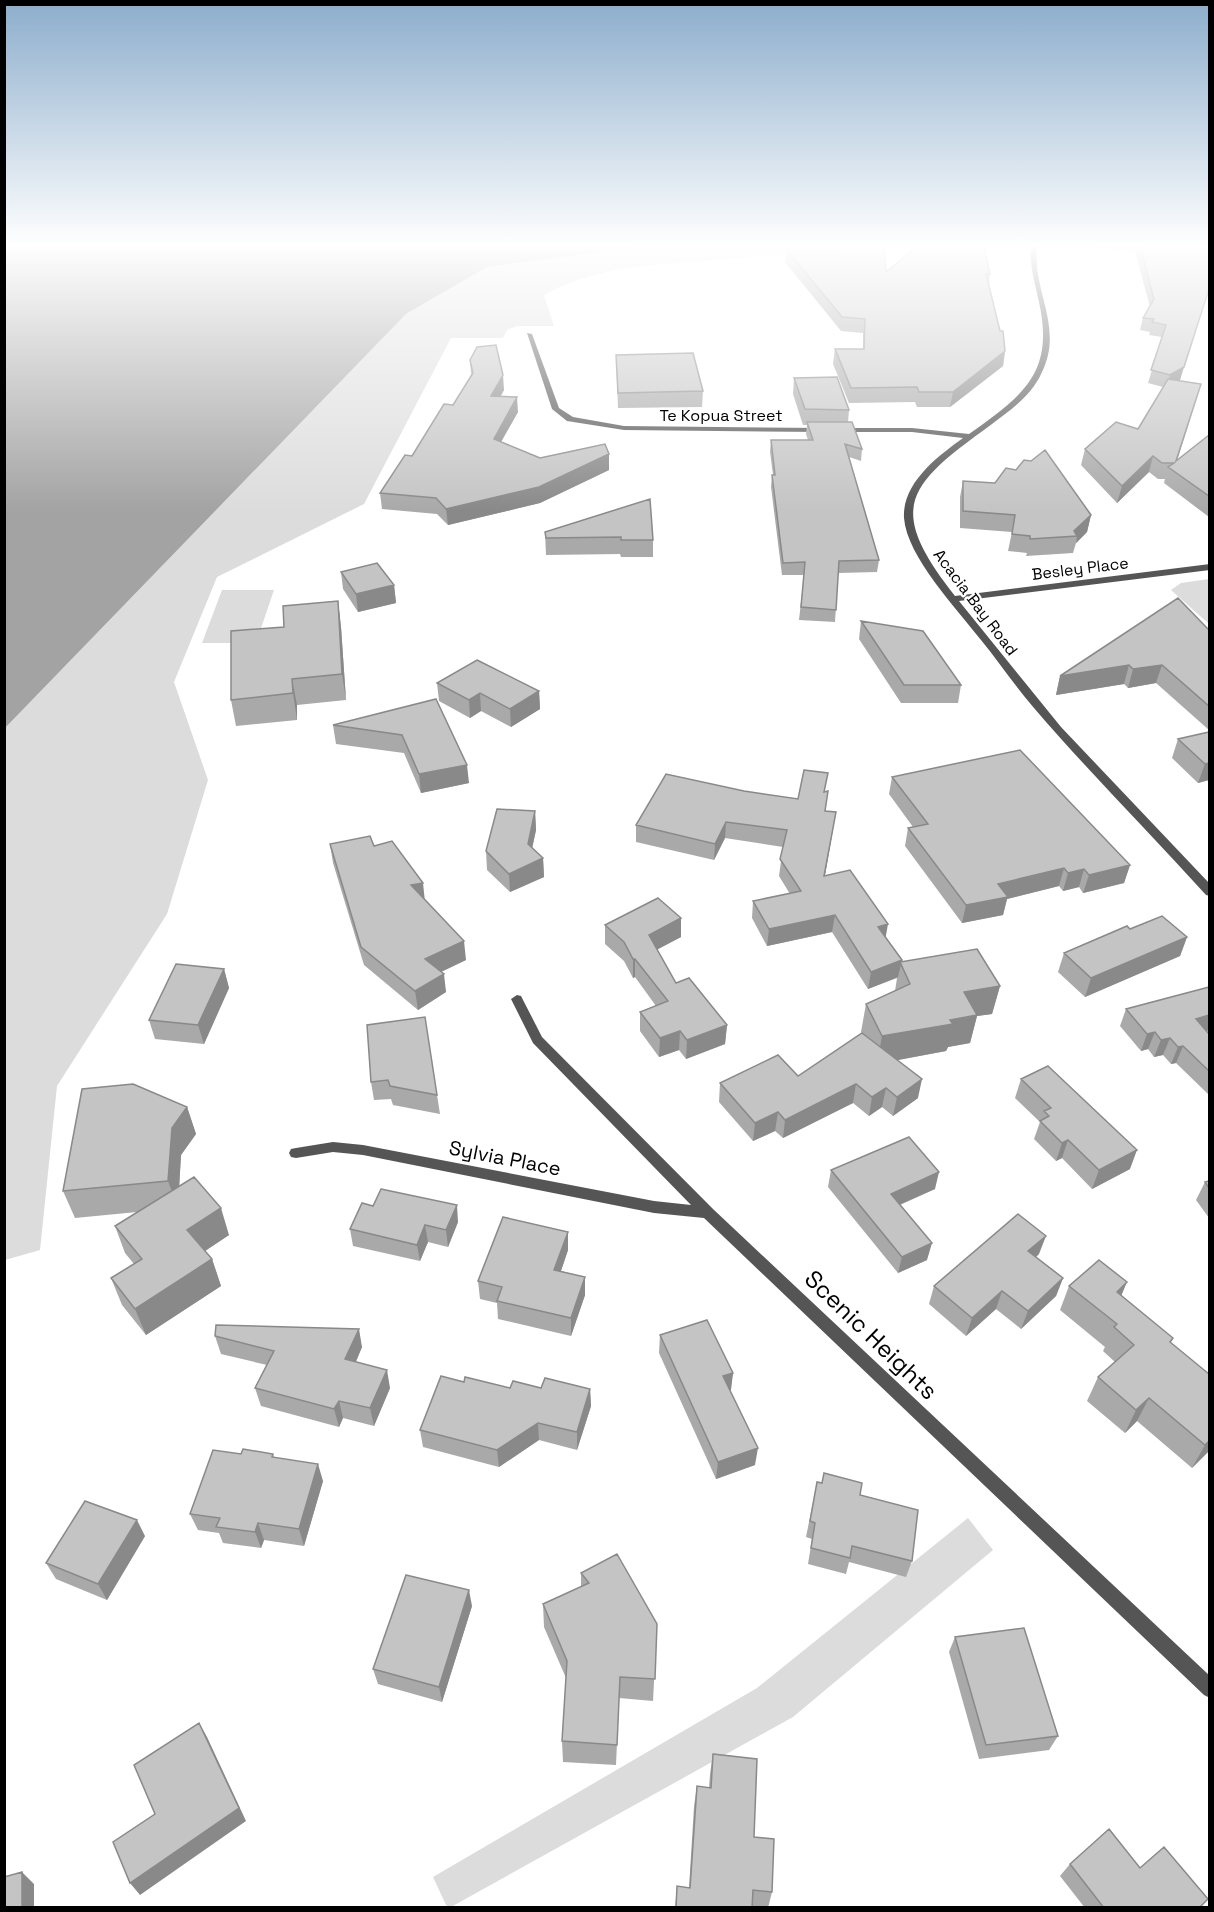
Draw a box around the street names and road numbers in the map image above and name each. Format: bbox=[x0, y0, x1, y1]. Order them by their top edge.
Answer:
street label: Te Kopua Street bbox=[659, 405, 783, 426]
street label: Acacia Bay Road bbox=[929, 545, 1023, 660]
street label: Besley Place bbox=[1030, 552, 1130, 585]
street label: Sylvia Place bbox=[447, 1134, 563, 1182]
street label: Scenic Heights bbox=[798, 1263, 945, 1406]

